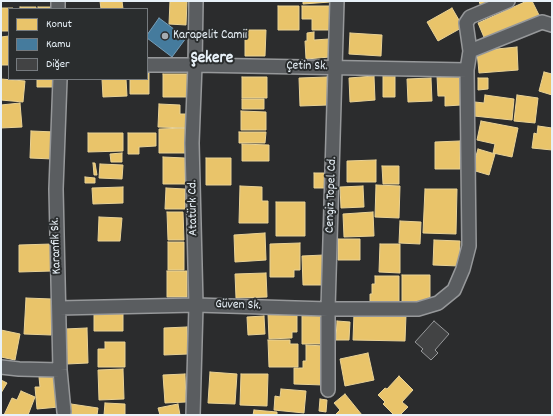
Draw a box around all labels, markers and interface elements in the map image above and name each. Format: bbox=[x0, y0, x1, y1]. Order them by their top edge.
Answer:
legend bbox=[8, 8, 148, 80]
text: Konut bbox=[46, 16, 72, 33]
place label: Karapelit Camii bbox=[173, 28, 247, 44]
marker: Karapelit Camii bbox=[160, 31, 170, 41]
text: Kamu bbox=[46, 36, 71, 53]
district label: Şekere bbox=[191, 50, 233, 70]
text: Diğer bbox=[46, 56, 69, 73]
street label: Çetin Sk. bbox=[286, 59, 328, 75]
street label: Cengiz Topel Cd. bbox=[323, 157, 341, 233]
street label: Atatürk Cd. bbox=[186, 180, 202, 236]
street label: Karanfik Sk. bbox=[48, 217, 66, 275]
street label: Güven Sk. bbox=[215, 297, 261, 315]

